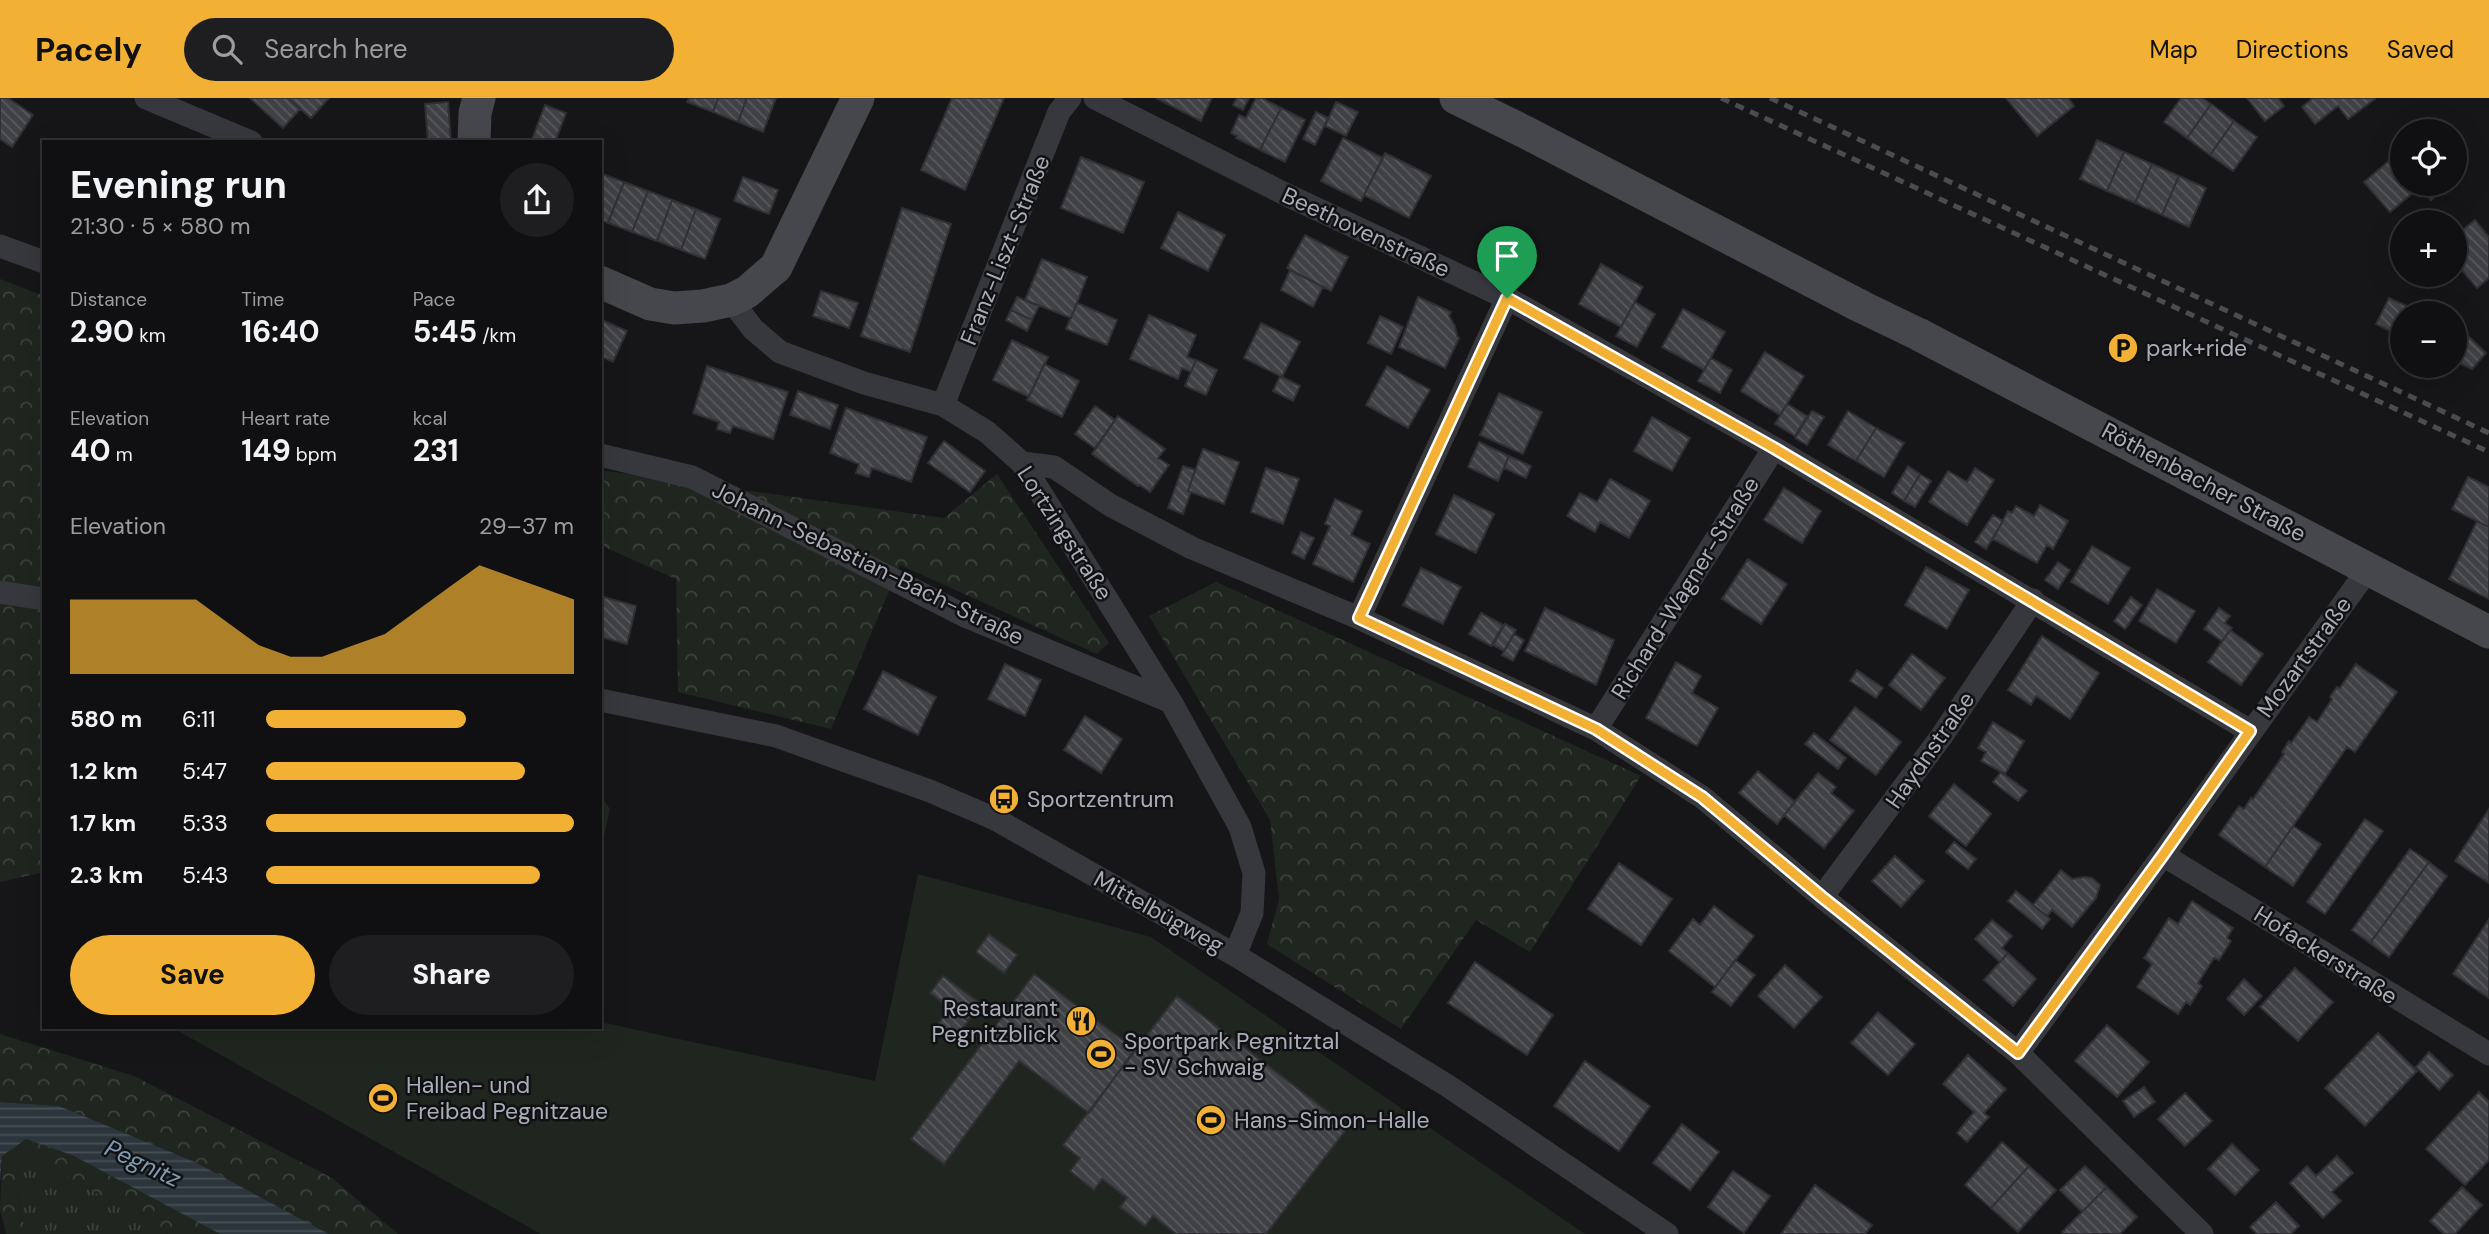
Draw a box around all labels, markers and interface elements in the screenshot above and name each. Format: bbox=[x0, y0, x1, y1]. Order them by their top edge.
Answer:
search box bbox=[184, 18, 674, 81]
text: Pacely bbox=[35, 28, 142, 71]
icon: search bbox=[208, 30, 246, 68]
text: Search here bbox=[264, 32, 408, 66]
text: Map bbox=[2150, 34, 2198, 65]
text: Directions bbox=[2236, 34, 2349, 65]
text: Saved bbox=[2387, 34, 2454, 65]
map controls bbox=[2390, 119, 2467, 378]
button: locate bbox=[2390, 119, 2467, 196]
street label: Franz-Liszt-Straße bbox=[953, 151, 1057, 349]
text: Evening run bbox=[70, 160, 287, 210]
button: share bbox=[500, 163, 574, 237]
street label: Beethovenstraße bbox=[1277, 180, 1455, 284]
button: + bbox=[2390, 210, 2467, 287]
text: 21:30 · 5 × 580 m bbox=[70, 211, 250, 241]
pin bbox=[1477, 226, 1537, 298]
icon: arrive bbox=[1488, 237, 1526, 275]
text: Distance bbox=[70, 287, 147, 312]
text: Time bbox=[241, 287, 284, 312]
text: Pace bbox=[413, 287, 455, 312]
button: − bbox=[2390, 301, 2467, 378]
text: 2.90 bbox=[70, 312, 134, 351]
text: 16:40 bbox=[241, 312, 320, 351]
text: 5:45 bbox=[413, 312, 477, 351]
text: km bbox=[134, 323, 166, 348]
text: /km bbox=[477, 323, 516, 348]
parking icon: park+ride bbox=[2106, 331, 2140, 365]
place label: park+ride bbox=[2146, 333, 2247, 363]
text: Elevation bbox=[70, 406, 149, 431]
text: Heart rate bbox=[241, 406, 330, 431]
text: kcal bbox=[413, 406, 447, 431]
street label: Röthenbacher Straße bbox=[2097, 415, 2311, 549]
text: 40 bbox=[70, 431, 111, 470]
text: 149 bbox=[241, 431, 291, 470]
text: 231 bbox=[413, 431, 459, 470]
text: m bbox=[111, 442, 133, 467]
text: bpm bbox=[291, 442, 337, 467]
street label: Lortzingstraße bbox=[1011, 460, 1119, 606]
street label: Richard-Wagner-Straße bbox=[1604, 471, 1766, 705]
street label: Johann-Sebastian-Bach-Straße bbox=[707, 474, 1029, 652]
text: Elevation bbox=[70, 511, 166, 541]
text: 29–37 m bbox=[479, 511, 574, 541]
street label: Mozartstraße bbox=[2250, 591, 2358, 723]
street label: Haydnstraße bbox=[1879, 686, 1981, 814]
text: 580 m bbox=[70, 704, 142, 734]
text: 6:11 bbox=[182, 704, 215, 734]
text: 1.2 km bbox=[70, 756, 138, 786]
text: 5:47 bbox=[182, 756, 227, 786]
bus stop icon: Sportzentrum bbox=[987, 782, 1021, 816]
place label: Sportzentrum bbox=[1027, 784, 1174, 814]
text: 1.7 km bbox=[70, 808, 136, 838]
text: 5:33 bbox=[182, 808, 228, 838]
text: 2.3 km bbox=[70, 860, 143, 890]
text: 5:43 bbox=[182, 860, 228, 890]
street label: Mittelbügweg bbox=[1089, 864, 1229, 960]
street label: Hofackerstraße bbox=[2249, 899, 2403, 1011]
button: Save bbox=[70, 935, 315, 1015]
button: Share bbox=[329, 935, 574, 1015]
place label: Restaurant Pegnitzblick bbox=[931, 993, 1058, 1049]
restaurant icon: Restaurant Pegnitzblick bbox=[1064, 1004, 1098, 1038]
place label: Sportpark Pegnitztal - SV Schwaig bbox=[1124, 1026, 1339, 1082]
sports icon: Sportpark Pegnitztal - SV Schwaig bbox=[1084, 1037, 1118, 1071]
place label: Hallen- und Freibad Pegnitzaue bbox=[406, 1070, 608, 1126]
sports icon: Hallen- und Freibad Pegnitzaue bbox=[366, 1081, 400, 1115]
sports icon: Hans-Simon-Halle bbox=[1194, 1103, 1228, 1137]
place label: Hans-Simon-Halle bbox=[1234, 1105, 1430, 1135]
water label: Pegnitz bbox=[100, 1132, 187, 1194]

